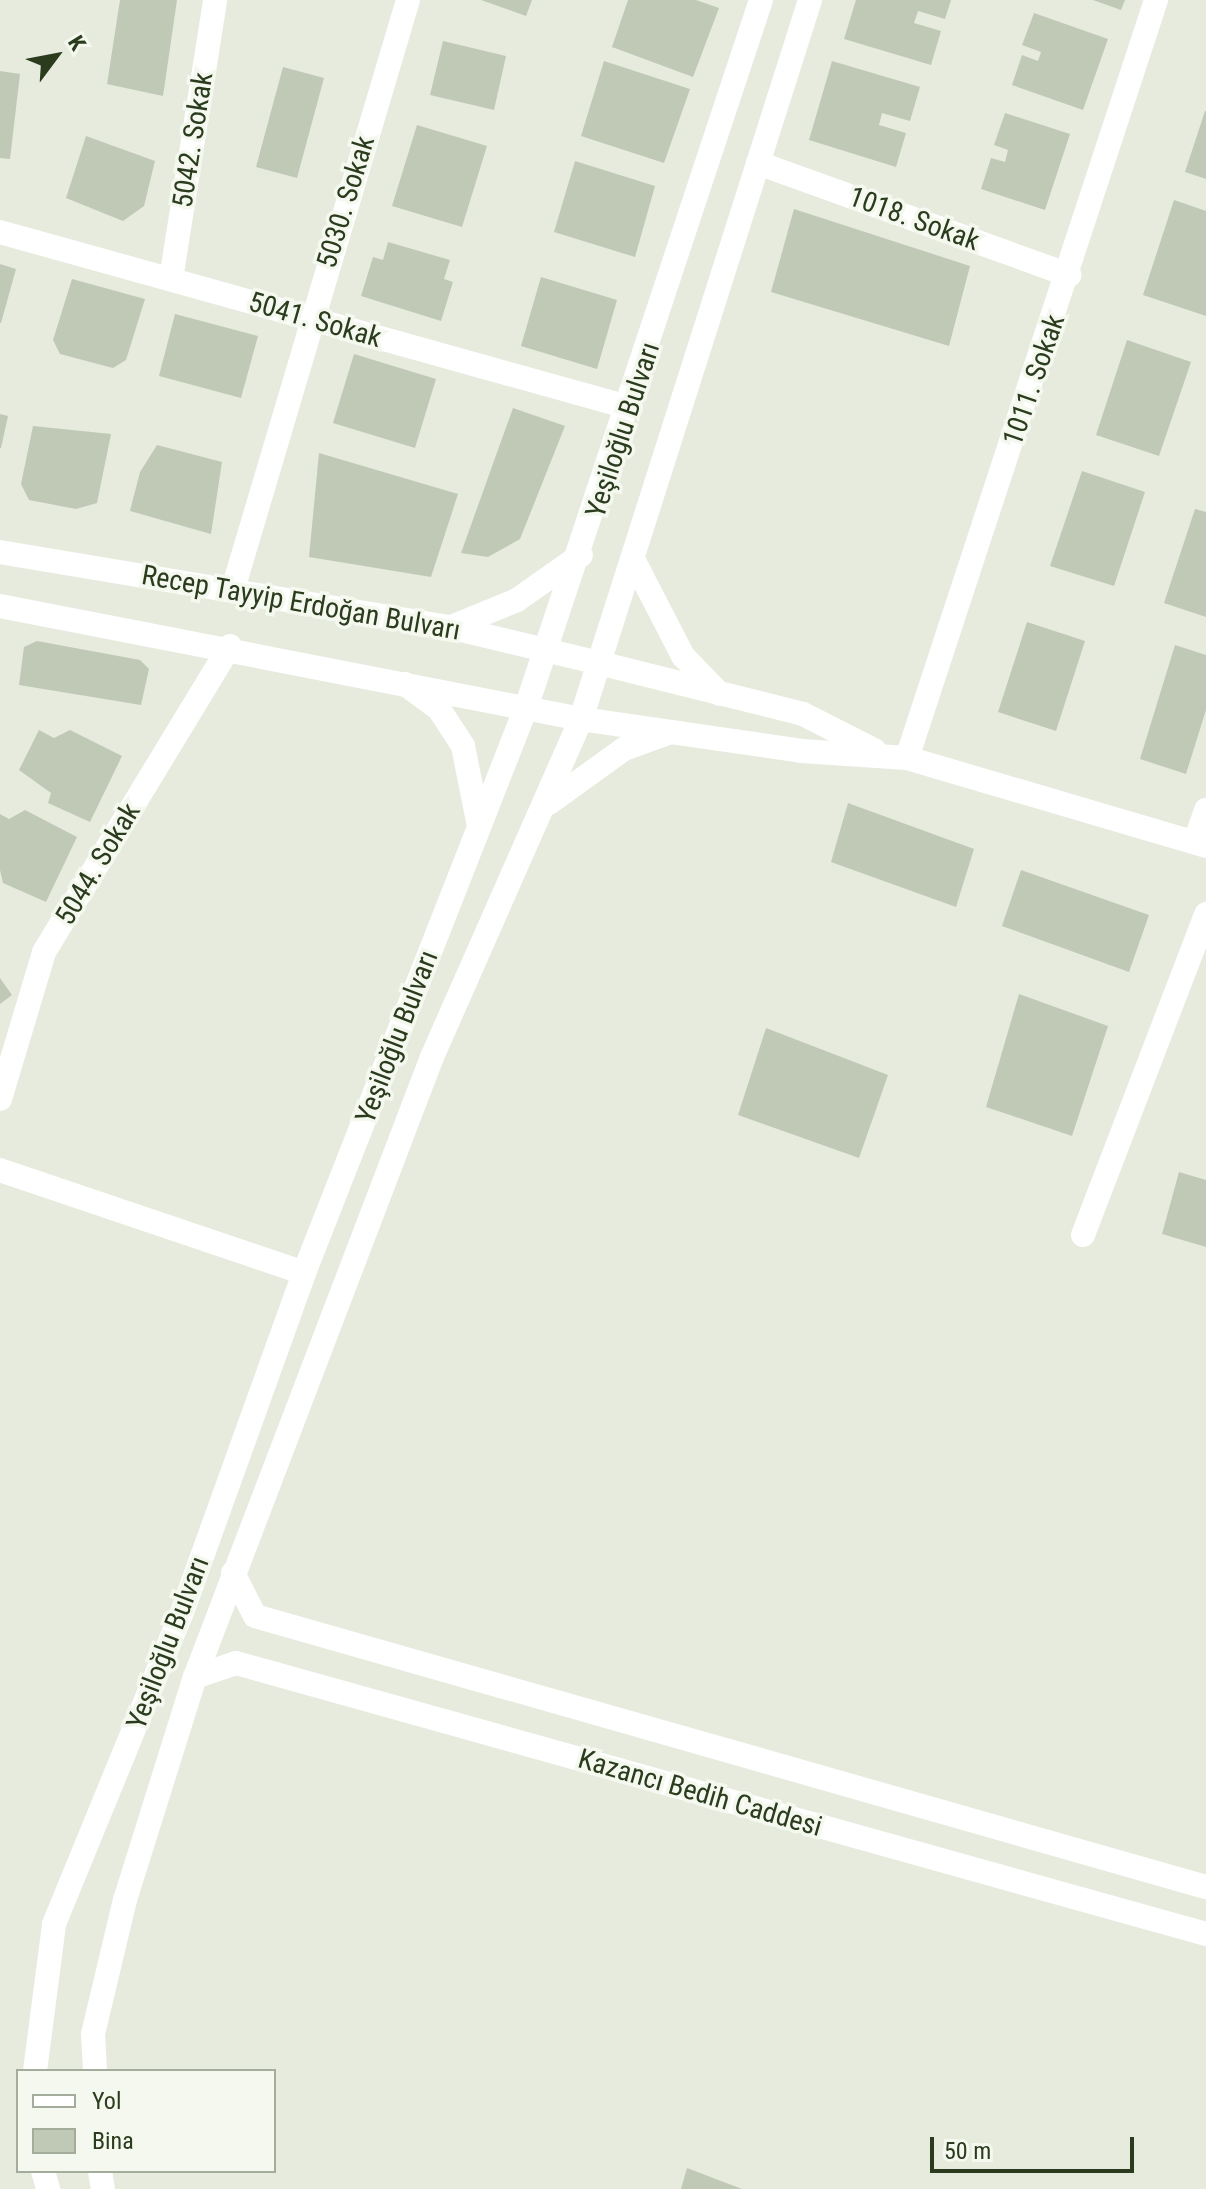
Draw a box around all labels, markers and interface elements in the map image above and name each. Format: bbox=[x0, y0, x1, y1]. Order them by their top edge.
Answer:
north arrow bbox=[16, 16, 96, 96]
text: K bbox=[63, 31, 91, 55]
street label: 5042. Sokak bbox=[166, 70, 220, 210]
street label: 5030. Sokak bbox=[310, 132, 382, 272]
street label: 1018. Sokak bbox=[844, 180, 984, 258]
street label: 5041. Sokak bbox=[245, 285, 385, 355]
street label: 1011. Sokak bbox=[996, 310, 1072, 450]
street label: Yeşiloğlu Bulvarı bbox=[579, 338, 667, 522]
street label: Recep Tayyip Erdoğan Bulvarı bbox=[139, 558, 463, 648]
street label: 5044. Sokak bbox=[48, 797, 148, 931]
street label: Yeşiloğlu Bulvarı bbox=[349, 946, 445, 1128]
street label: Yeşiloğlu Bulvarı bbox=[120, 1552, 216, 1734]
street label: Kazancı Bedih Caddesi bbox=[574, 1742, 826, 1844]
legend bbox=[16, 2069, 276, 2173]
text: Yol bbox=[92, 2087, 121, 2115]
scale bar bbox=[934, 2121, 1138, 2171]
text: Bina bbox=[92, 2127, 134, 2155]
text: 50 m bbox=[944, 2137, 991, 2165]

